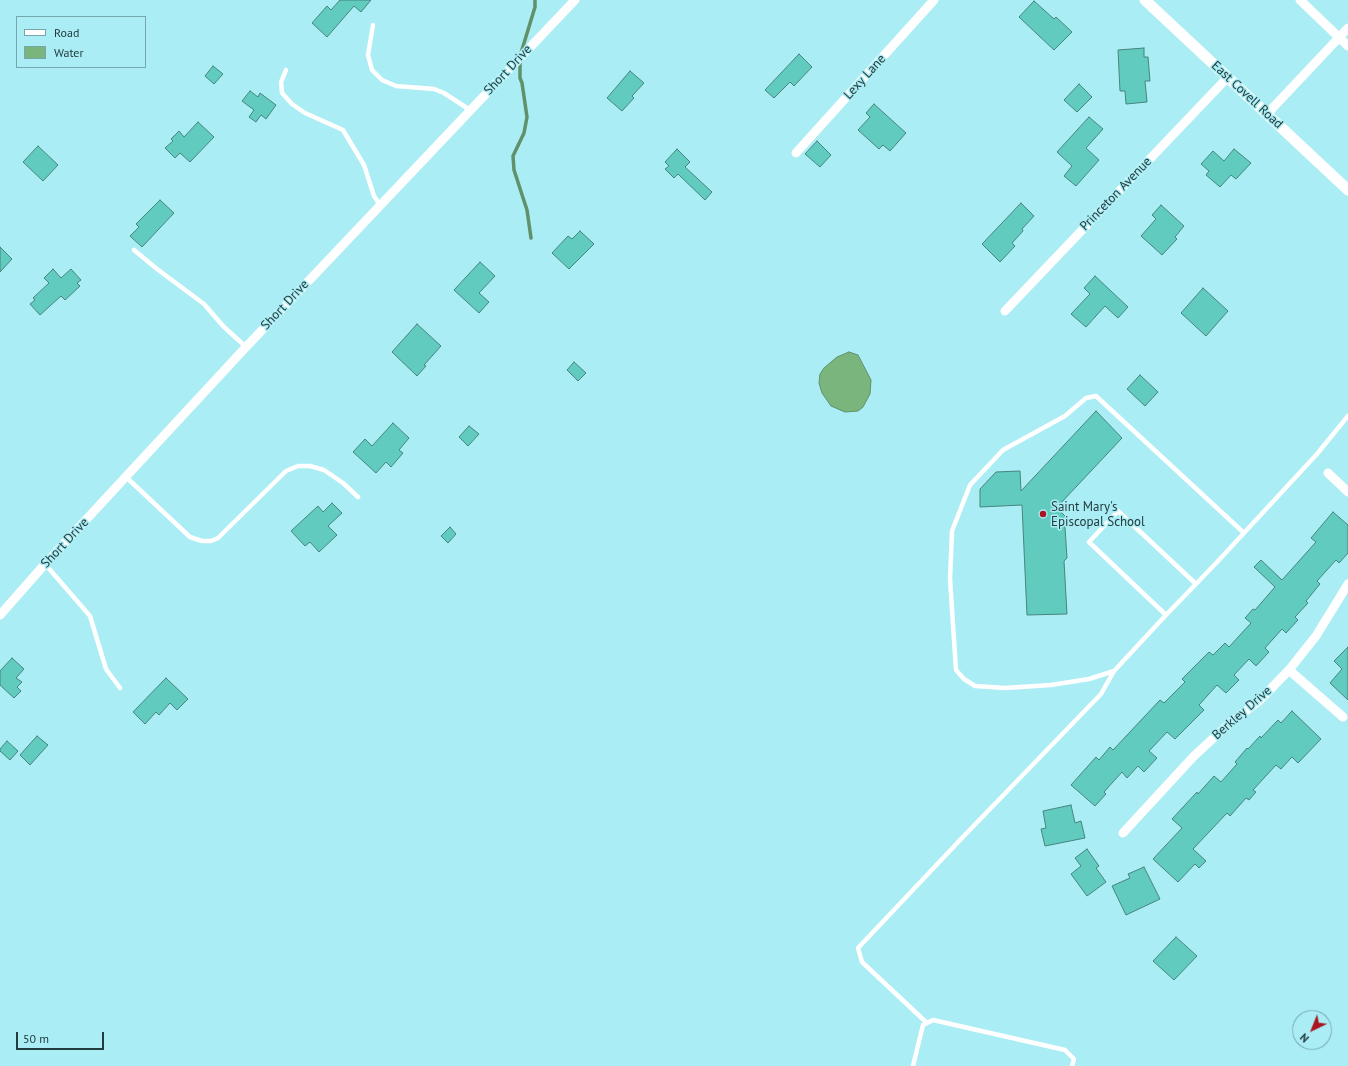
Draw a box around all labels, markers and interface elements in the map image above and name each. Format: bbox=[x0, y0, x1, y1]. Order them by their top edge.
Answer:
legend bbox=[16, 16, 146, 68]
text: Road bbox=[54, 25, 79, 40]
street label: Short Drive bbox=[481, 42, 535, 98]
text: Water bbox=[54, 45, 84, 60]
street label: Lexy Lane bbox=[841, 51, 889, 103]
street label: East Covell Road bbox=[1208, 58, 1286, 132]
street label: Princeton Avenue bbox=[1077, 154, 1155, 234]
street label: Short Drive bbox=[258, 277, 312, 333]
place label: Saint Mary's Episcopal School bbox=[1051, 499, 1145, 530]
marker: Saint Mary's Episcopal School bbox=[1038, 509, 1048, 519]
street label: Short Drive bbox=[38, 515, 92, 571]
street label: Berkley Drive bbox=[1209, 683, 1275, 743]
north arrow bbox=[1292, 1010, 1332, 1050]
scale bar bbox=[18, 1024, 106, 1050]
text: N bbox=[1297, 1030, 1312, 1046]
text: 50 m bbox=[23, 1031, 49, 1046]

